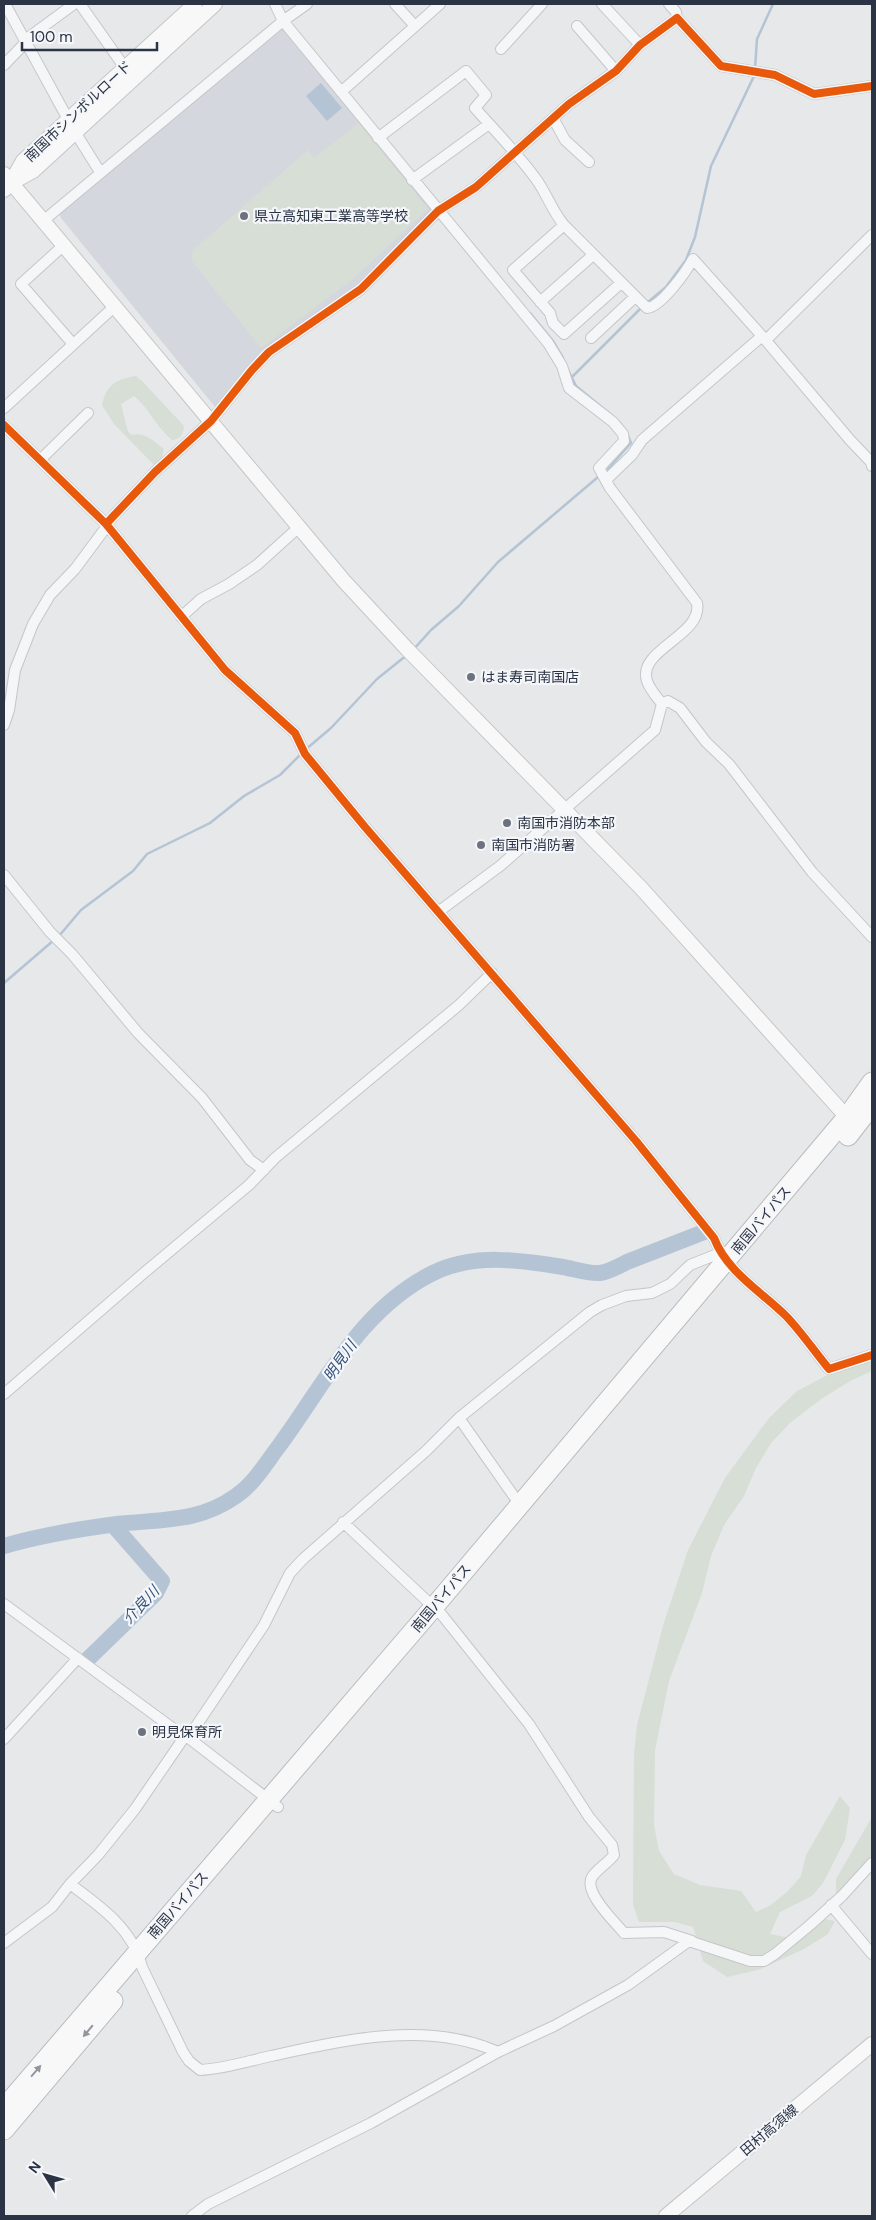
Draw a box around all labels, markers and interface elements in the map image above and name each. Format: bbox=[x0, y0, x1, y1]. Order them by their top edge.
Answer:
scale bar bbox=[22, 20, 158, 52]
text: 100 m bbox=[30, 27, 73, 47]
street label: 南国市シンボルロード bbox=[21, 57, 135, 165]
place label: 県立高知東工業高等学校 bbox=[254, 207, 408, 225]
marker: 県立高知東工業高等学校 bbox=[238, 210, 250, 222]
place label: はま寿司南国店 bbox=[481, 668, 579, 686]
marker: はま寿司南国店 bbox=[465, 671, 477, 683]
place label: 南国市消防本部 bbox=[517, 814, 615, 832]
marker: 南国市消防本部 bbox=[501, 817, 513, 829]
place label: 南国市消防署 bbox=[491, 836, 575, 854]
marker: 南国市消防署 bbox=[475, 839, 487, 851]
street label: 南国バイパス bbox=[727, 1182, 795, 1258]
water label: 明見川 bbox=[319, 1335, 362, 1385]
street label: 南国バイパス bbox=[407, 1560, 475, 1636]
water label: 介良川 bbox=[118, 1580, 165, 1628]
place label: 明見保育所 bbox=[152, 1723, 222, 1741]
marker: 明見保育所 bbox=[136, 1726, 148, 1738]
street label: 南国バイパス bbox=[144, 1867, 212, 1943]
one-way arrow bbox=[82, 2024, 93, 2037]
one-way arrow bbox=[30, 2065, 41, 2078]
street label: 田村高須線 bbox=[736, 2101, 802, 2159]
north arrow bbox=[20, 2150, 70, 2200]
text: N bbox=[24, 2158, 45, 2177]

